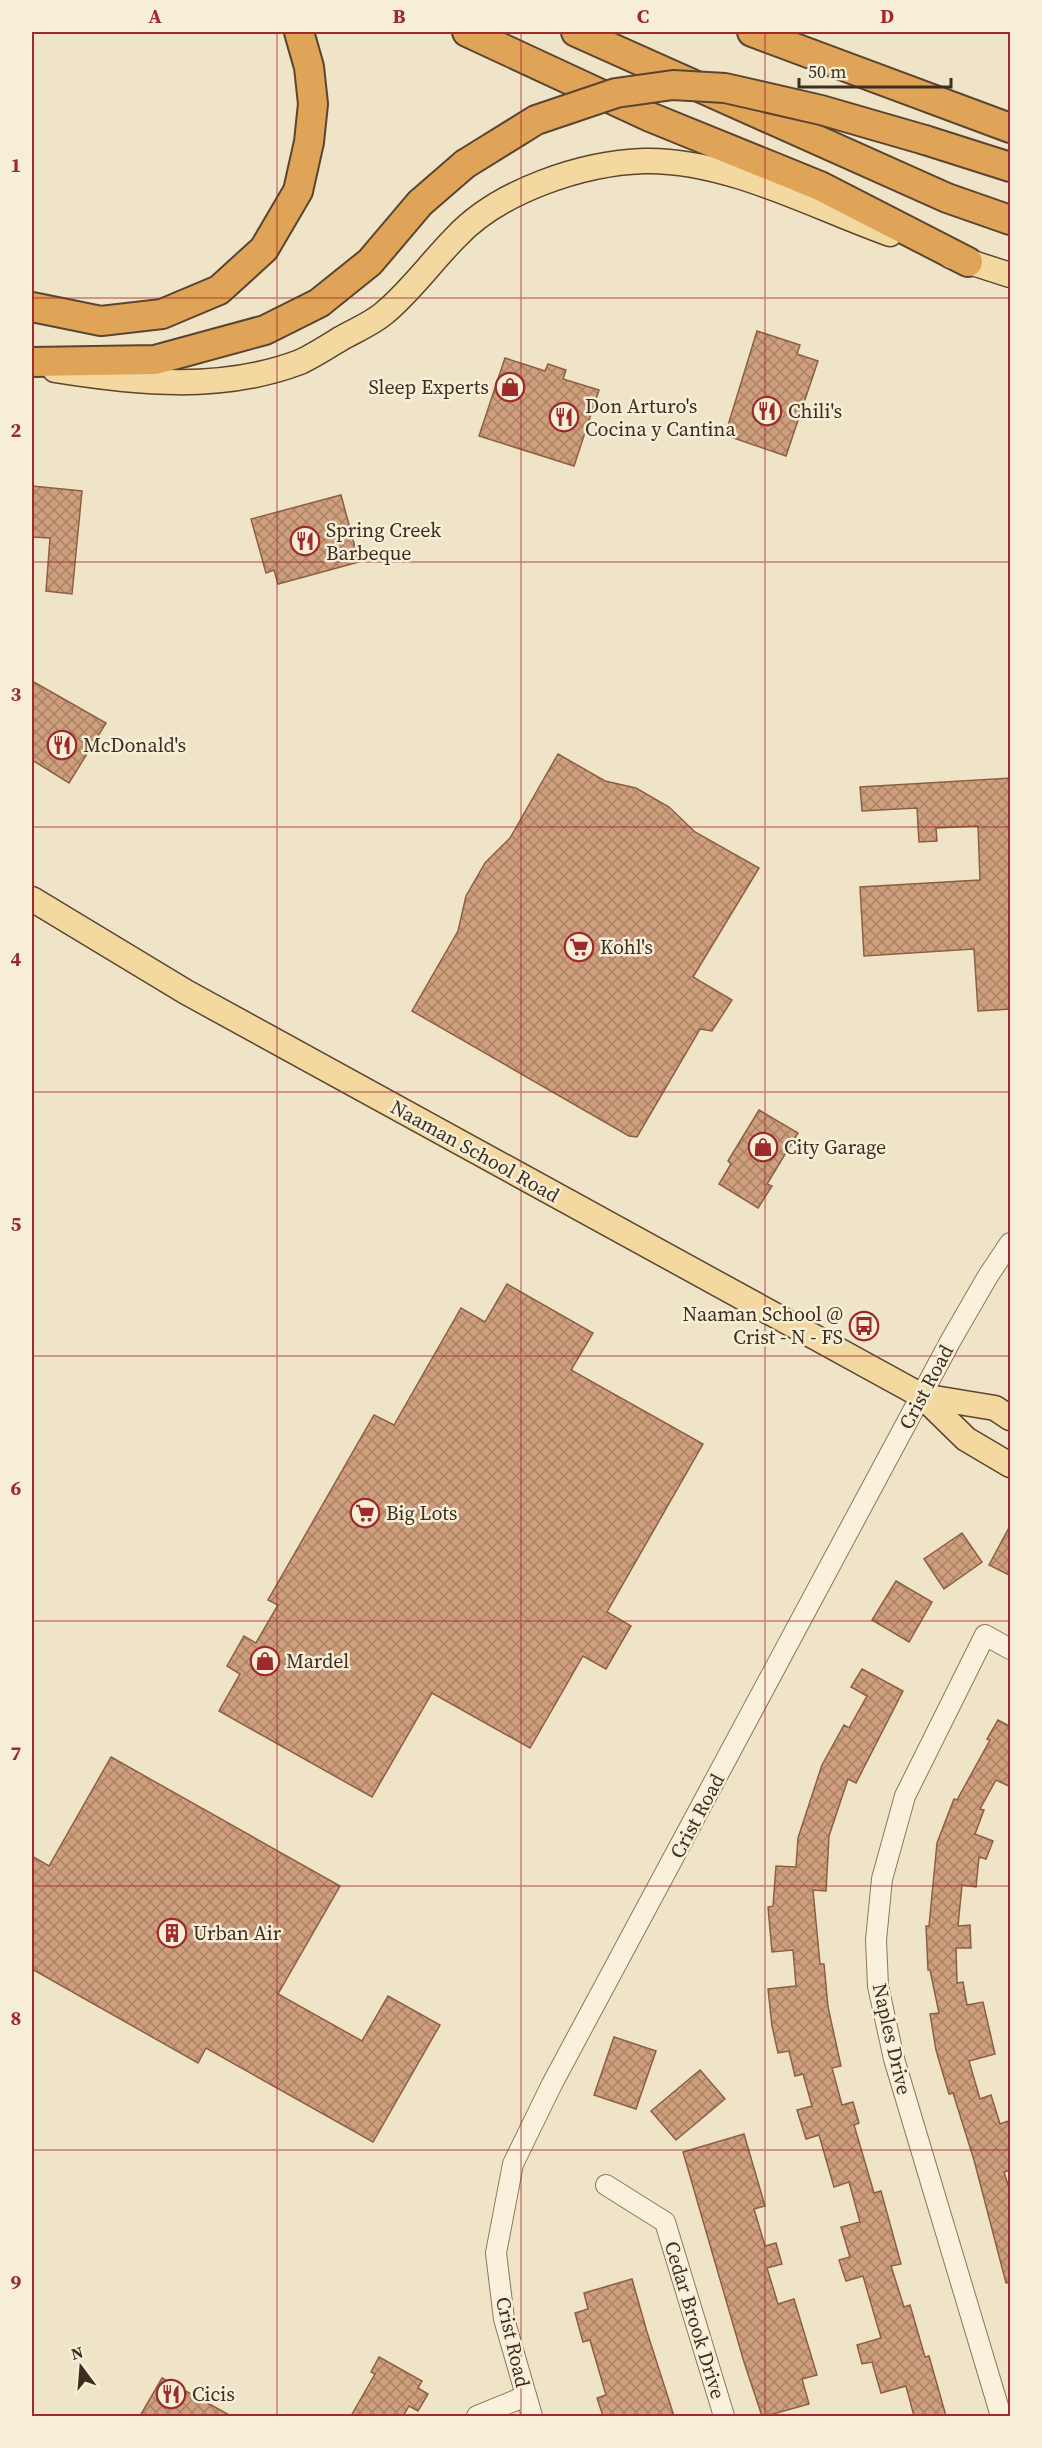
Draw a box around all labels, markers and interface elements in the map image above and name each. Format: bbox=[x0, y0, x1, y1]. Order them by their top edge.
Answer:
text: A bbox=[148, 2, 162, 30]
text: B bbox=[392, 2, 406, 30]
text: C bbox=[637, 2, 649, 30]
text: D bbox=[880, 2, 894, 30]
scale bar bbox=[799, 51, 950, 89]
text: 50 m bbox=[808, 59, 846, 84]
text: 1 bbox=[11, 151, 21, 179]
shop icon: Sleep Experts bbox=[494, 371, 526, 403]
place label: Sleep Experts bbox=[368, 373, 489, 401]
place label: Don Arturo's Cocina y Cantina bbox=[585, 392, 736, 443]
restaurant icon: Chili's bbox=[751, 395, 783, 427]
place label: Chili's bbox=[788, 397, 842, 425]
restaurant icon: Don Arturo's Cocina y Cantina bbox=[548, 401, 580, 433]
text: 2 bbox=[11, 416, 22, 444]
place label: Spring Creek Barbeque bbox=[326, 516, 441, 567]
restaurant icon: Spring Creek Barbeque bbox=[289, 525, 321, 557]
text: 3 bbox=[11, 680, 22, 708]
restaurant icon: McDonald's bbox=[46, 729, 78, 761]
place label: McDonald's bbox=[83, 731, 186, 759]
supermarket icon: Kohl's bbox=[563, 931, 595, 963]
place label: Kohl's bbox=[600, 933, 653, 961]
text: 4 bbox=[11, 945, 22, 973]
street label: Naaman School Road bbox=[386, 1093, 565, 1209]
shop icon: City Garage bbox=[747, 1131, 779, 1163]
place label: City Garage bbox=[784, 1133, 886, 1161]
text: 5 bbox=[11, 1210, 22, 1238]
place label: Naaman School @ Crist - N - FS bbox=[683, 1300, 843, 1351]
bus stop icon: Naaman School @ Crist - N - FS bbox=[848, 1310, 880, 1342]
street label: Crist Road bbox=[892, 1339, 960, 1434]
text: 6 bbox=[11, 1474, 22, 1502]
supermarket icon: Big Lots bbox=[349, 1497, 381, 1529]
place label: Big Lots bbox=[386, 1499, 457, 1527]
shop icon: Mardel bbox=[249, 1645, 281, 1677]
place label: Mardel bbox=[286, 1647, 349, 1675]
text: 7 bbox=[11, 1739, 22, 1767]
street label: Crist Road bbox=[663, 1768, 731, 1863]
building icon: Urban Air bbox=[156, 1917, 188, 1949]
place label: Urban Air bbox=[193, 1919, 282, 1947]
street label: Naples Drive bbox=[866, 1981, 918, 2097]
text: 8 bbox=[11, 2004, 21, 2032]
street label: Cedar Brook Drive bbox=[658, 2238, 732, 2402]
text: 9 bbox=[11, 2268, 22, 2296]
street label: Crist Road bbox=[489, 2294, 537, 2391]
north arrow bbox=[51, 2337, 111, 2397]
text: N bbox=[68, 2340, 86, 2365]
restaurant icon: Cicis bbox=[155, 2378, 187, 2410]
place label: Cicis bbox=[192, 2380, 235, 2408]

